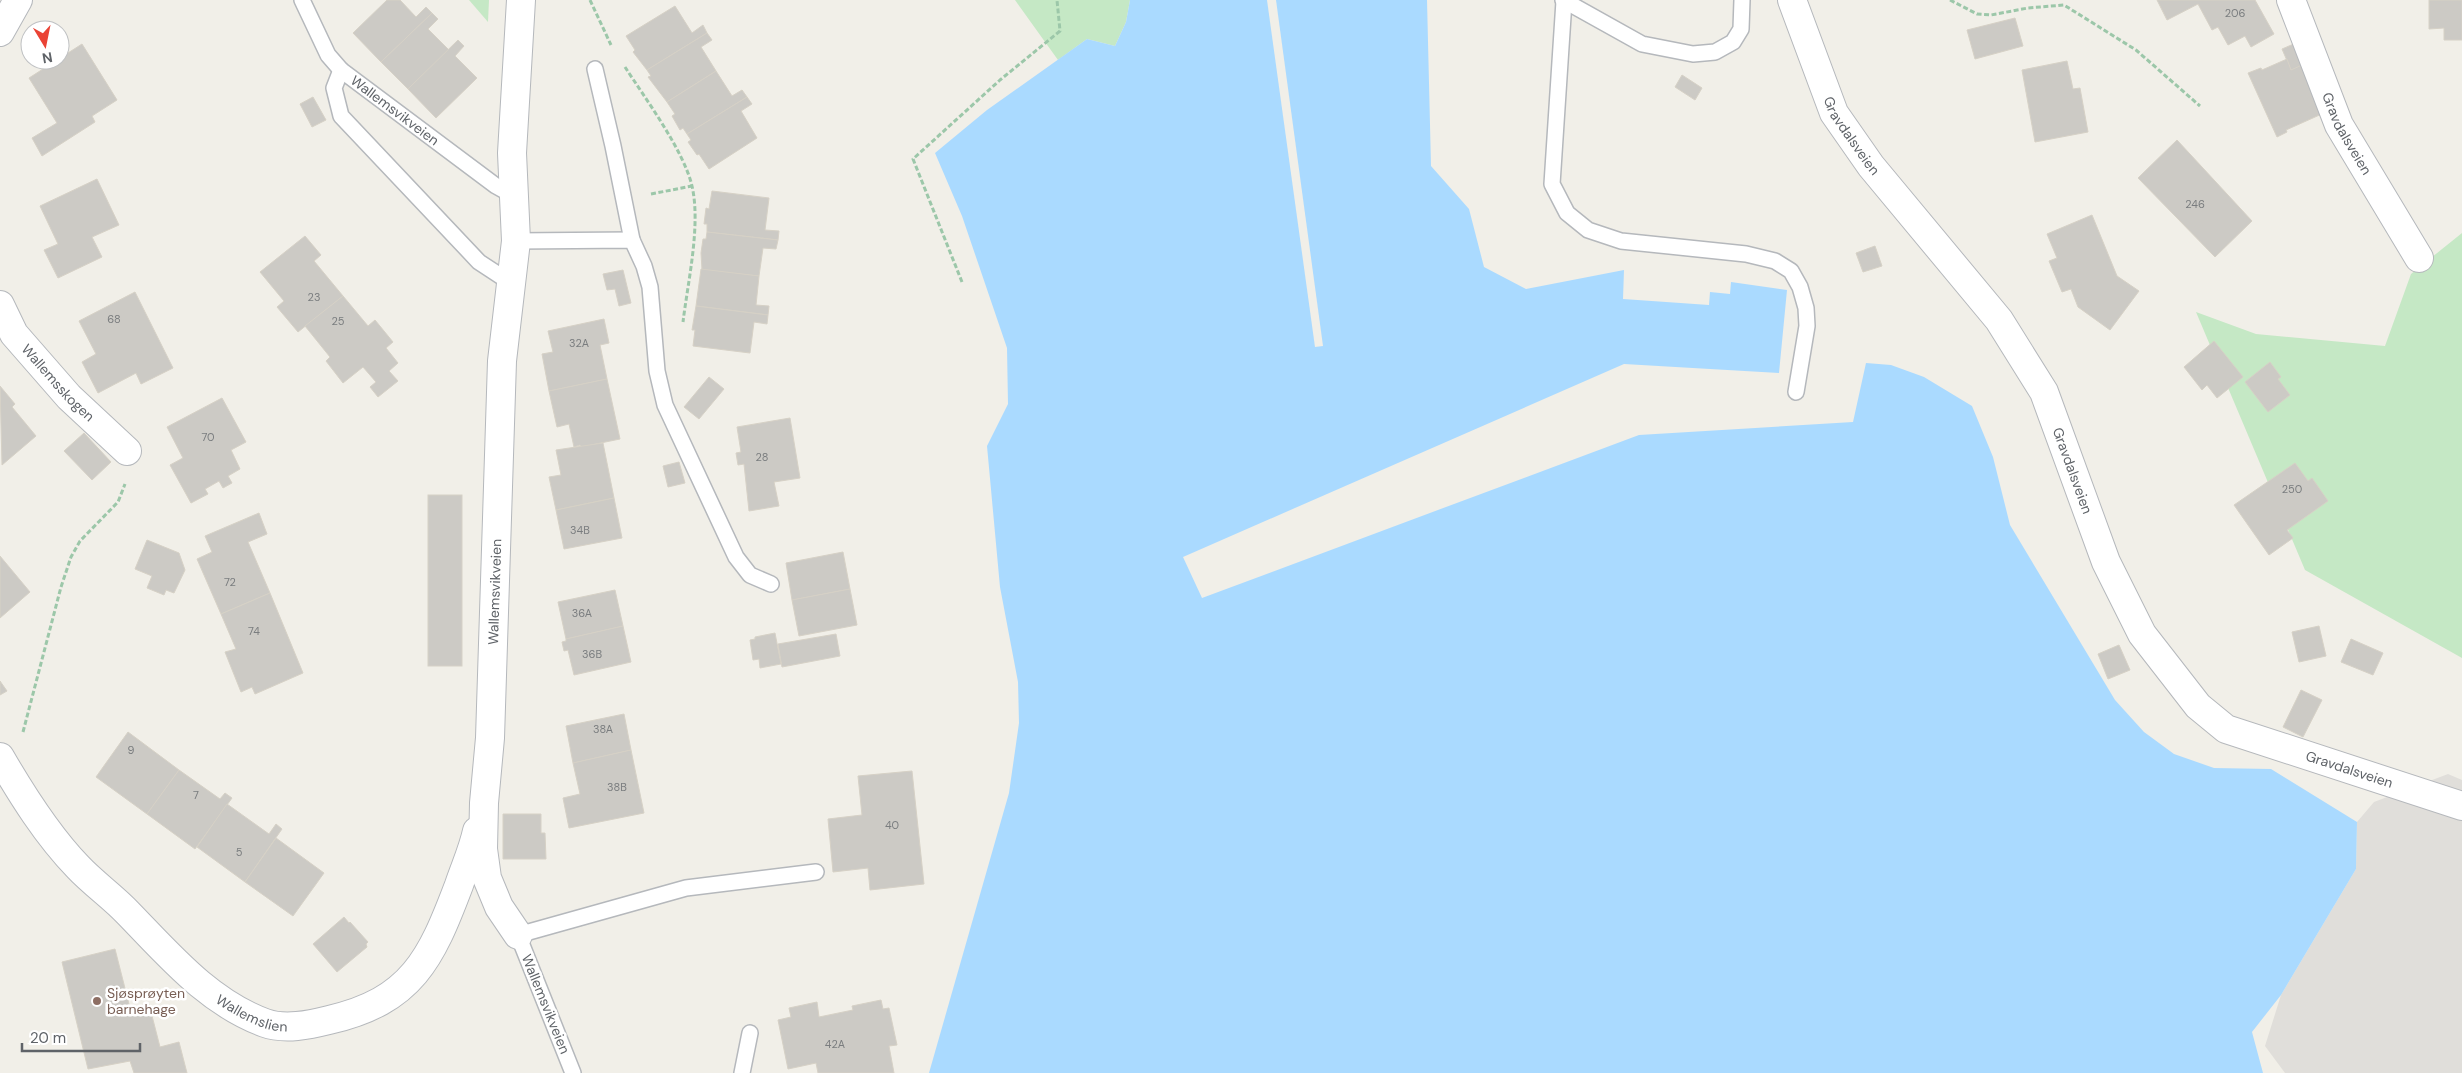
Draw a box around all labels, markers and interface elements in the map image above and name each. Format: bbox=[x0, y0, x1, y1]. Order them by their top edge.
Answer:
house number: 206 bbox=[2225, 6, 2245, 20]
north arrow bbox=[20, 20, 70, 70]
text: N bbox=[41, 48, 54, 68]
street label: Wallemsvikveien bbox=[347, 71, 443, 149]
street label: Gravdalsveien bbox=[2318, 90, 2376, 178]
street label: Gravdalsveien bbox=[1820, 94, 1884, 179]
house number: 246 bbox=[2185, 197, 2205, 211]
house number: 23 bbox=[308, 290, 320, 304]
house number: 68 bbox=[107, 312, 121, 326]
house number: 25 bbox=[331, 314, 345, 328]
house number: 32A bbox=[569, 336, 589, 350]
street label: Wallemsskogen bbox=[18, 340, 98, 425]
street label: Gravdalsveien bbox=[2049, 425, 2097, 516]
house number: 70 bbox=[201, 430, 215, 444]
house number: 28 bbox=[756, 450, 768, 464]
house number: 250 bbox=[2282, 482, 2302, 496]
house number: 34B bbox=[570, 523, 590, 537]
street label: Wallemsvikveien bbox=[484, 539, 505, 645]
house number: 72 bbox=[224, 575, 236, 589]
house number: 36A bbox=[572, 606, 592, 620]
house number: 74 bbox=[248, 624, 260, 638]
house number: 36B bbox=[582, 647, 602, 661]
house number: 38A bbox=[593, 722, 613, 736]
house number: 9 bbox=[128, 743, 135, 757]
street label: Gravdalsveien bbox=[2303, 747, 2395, 792]
house number: 38B bbox=[607, 780, 627, 794]
house number: 7 bbox=[193, 788, 199, 802]
house number: 40 bbox=[885, 818, 899, 832]
house number: 5 bbox=[236, 845, 243, 859]
street label: Wallemsvikveien bbox=[518, 952, 574, 1056]
place label: Sjøsprøyten barnehage bbox=[107, 984, 185, 1018]
street label: Wallemslien bbox=[213, 990, 288, 1036]
marker: Sjøsprøyten barnehage bbox=[91, 995, 103, 1007]
scale bar bbox=[22, 1020, 140, 1052]
text: 20 m bbox=[30, 1028, 66, 1048]
house number: 42A bbox=[825, 1037, 845, 1051]

